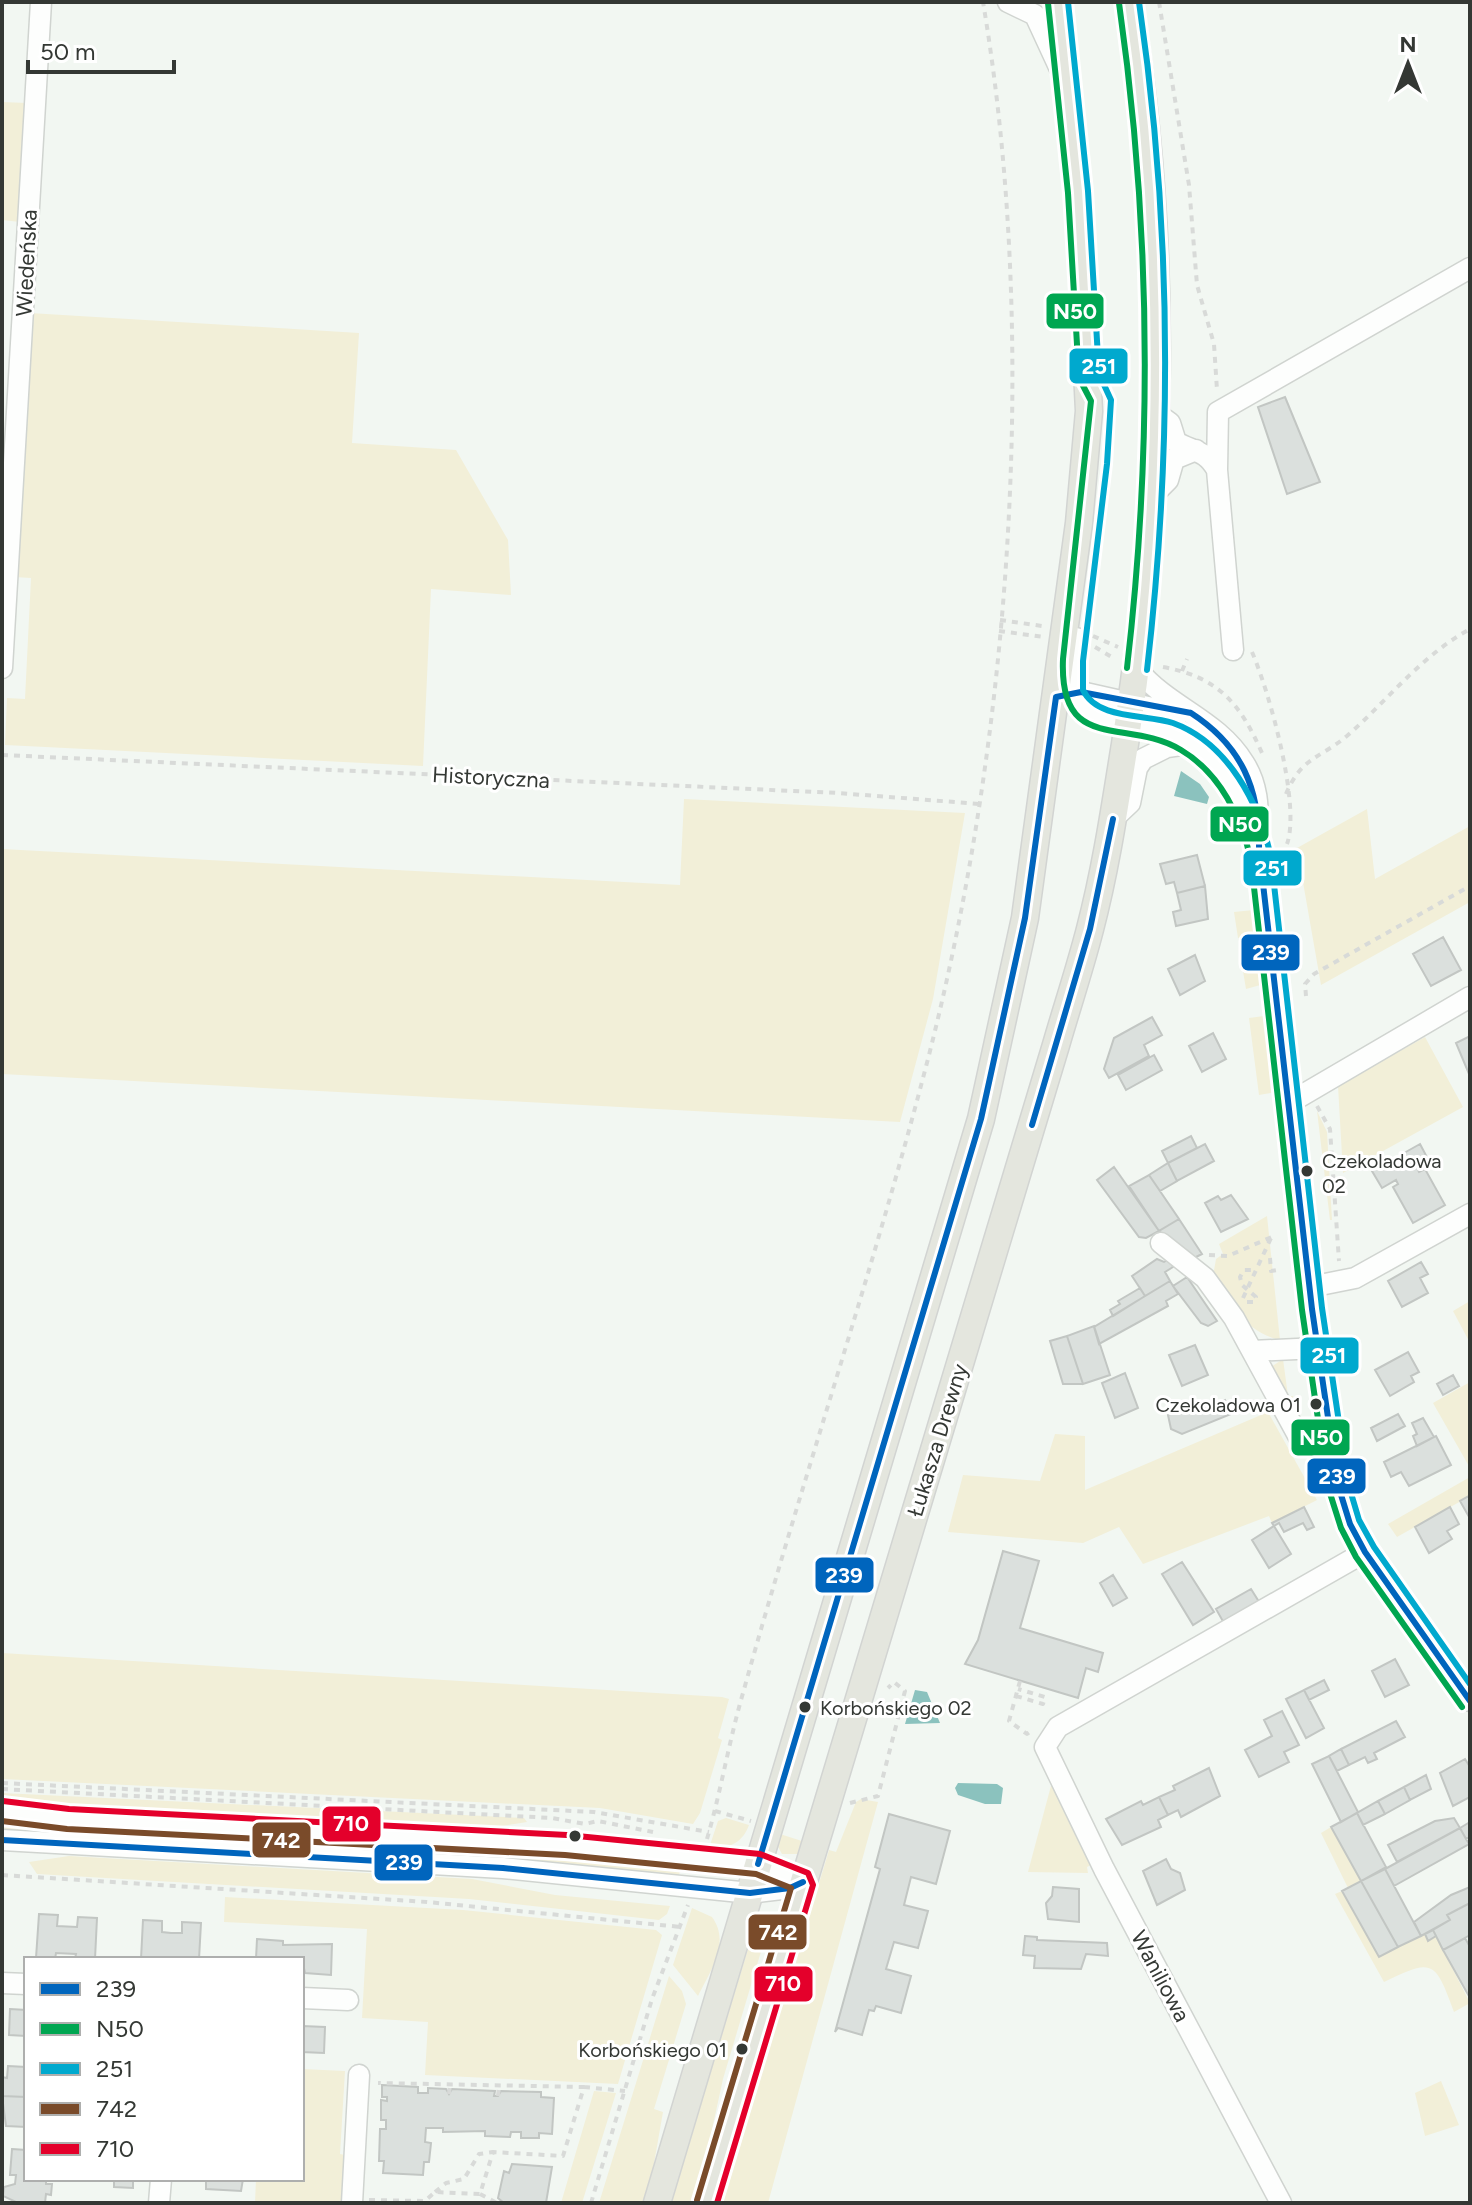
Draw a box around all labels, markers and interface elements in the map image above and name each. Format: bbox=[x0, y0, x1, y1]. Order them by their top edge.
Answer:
scale bar bbox=[28, 24, 174, 74]
north arrow bbox=[1368, 24, 1448, 104]
text: N bbox=[1399, 31, 1417, 58]
text: 50 m bbox=[40, 37, 96, 66]
street label: Wiedeńska bbox=[10, 209, 43, 317]
line badge: N50 bbox=[1045, 292, 1105, 330]
text: N50 bbox=[1053, 298, 1097, 325]
line badge: 251 bbox=[1068, 347, 1129, 385]
text: 251 bbox=[1082, 353, 1116, 380]
street label: Historyczna bbox=[431, 761, 551, 794]
line badge: N50 bbox=[1209, 805, 1270, 843]
text: N50 bbox=[1218, 811, 1262, 838]
line badge: 251 bbox=[1242, 849, 1303, 887]
text: 251 bbox=[1255, 855, 1289, 882]
line badge: 239 bbox=[1240, 933, 1301, 972]
text: 239 bbox=[1252, 939, 1290, 966]
place label: Czekoladowa 02 bbox=[1322, 1149, 1442, 1198]
marker: Czekoladowa 02 bbox=[1299, 1163, 1315, 1179]
line badge: 251 bbox=[1299, 1336, 1360, 1375]
text: 251 bbox=[1312, 1342, 1346, 1369]
street label: Łukasza Drewny bbox=[901, 1360, 974, 1520]
place label: Czekoladowa 01 bbox=[1155, 1393, 1301, 1417]
marker: Czekoladowa 01 bbox=[1308, 1396, 1324, 1412]
line badge: N50 bbox=[1290, 1418, 1351, 1457]
text: N50 bbox=[1299, 1424, 1343, 1451]
line badge: 239 bbox=[1306, 1457, 1367, 1495]
text: 239 bbox=[1318, 1463, 1356, 1490]
line badge: 239 bbox=[814, 1556, 875, 1594]
text: 239 bbox=[825, 1562, 863, 1589]
place label: Korbońskiego 02 bbox=[820, 1696, 972, 1720]
marker: Korbońskiego 02 bbox=[797, 1699, 813, 1715]
line badge: 710 bbox=[321, 1805, 382, 1843]
text: 710 bbox=[333, 1810, 369, 1837]
line badge: 742 bbox=[251, 1821, 312, 1859]
text: 742 bbox=[262, 1827, 300, 1854]
unlabelled marker bbox=[567, 1828, 583, 1844]
line badge: 239 bbox=[373, 1843, 434, 1882]
text: 239 bbox=[385, 1849, 423, 1876]
line badge: 742 bbox=[747, 1913, 808, 1951]
text: 742 bbox=[759, 1919, 797, 1946]
street label: Waniliowa bbox=[1125, 1926, 1196, 2026]
legend bbox=[24, 1957, 304, 2181]
line badge: 710 bbox=[753, 1965, 814, 2003]
text: 710 bbox=[765, 1970, 801, 1997]
text: 239 bbox=[96, 1974, 136, 2003]
text: N50 bbox=[96, 2014, 144, 2043]
place label: Korbońskiego 01 bbox=[578, 2038, 727, 2062]
marker: Korbońskiego 01 bbox=[734, 2041, 750, 2057]
text: 251 bbox=[96, 2054, 133, 2083]
text: 742 bbox=[96, 2094, 137, 2123]
text: 710 bbox=[96, 2134, 134, 2163]

